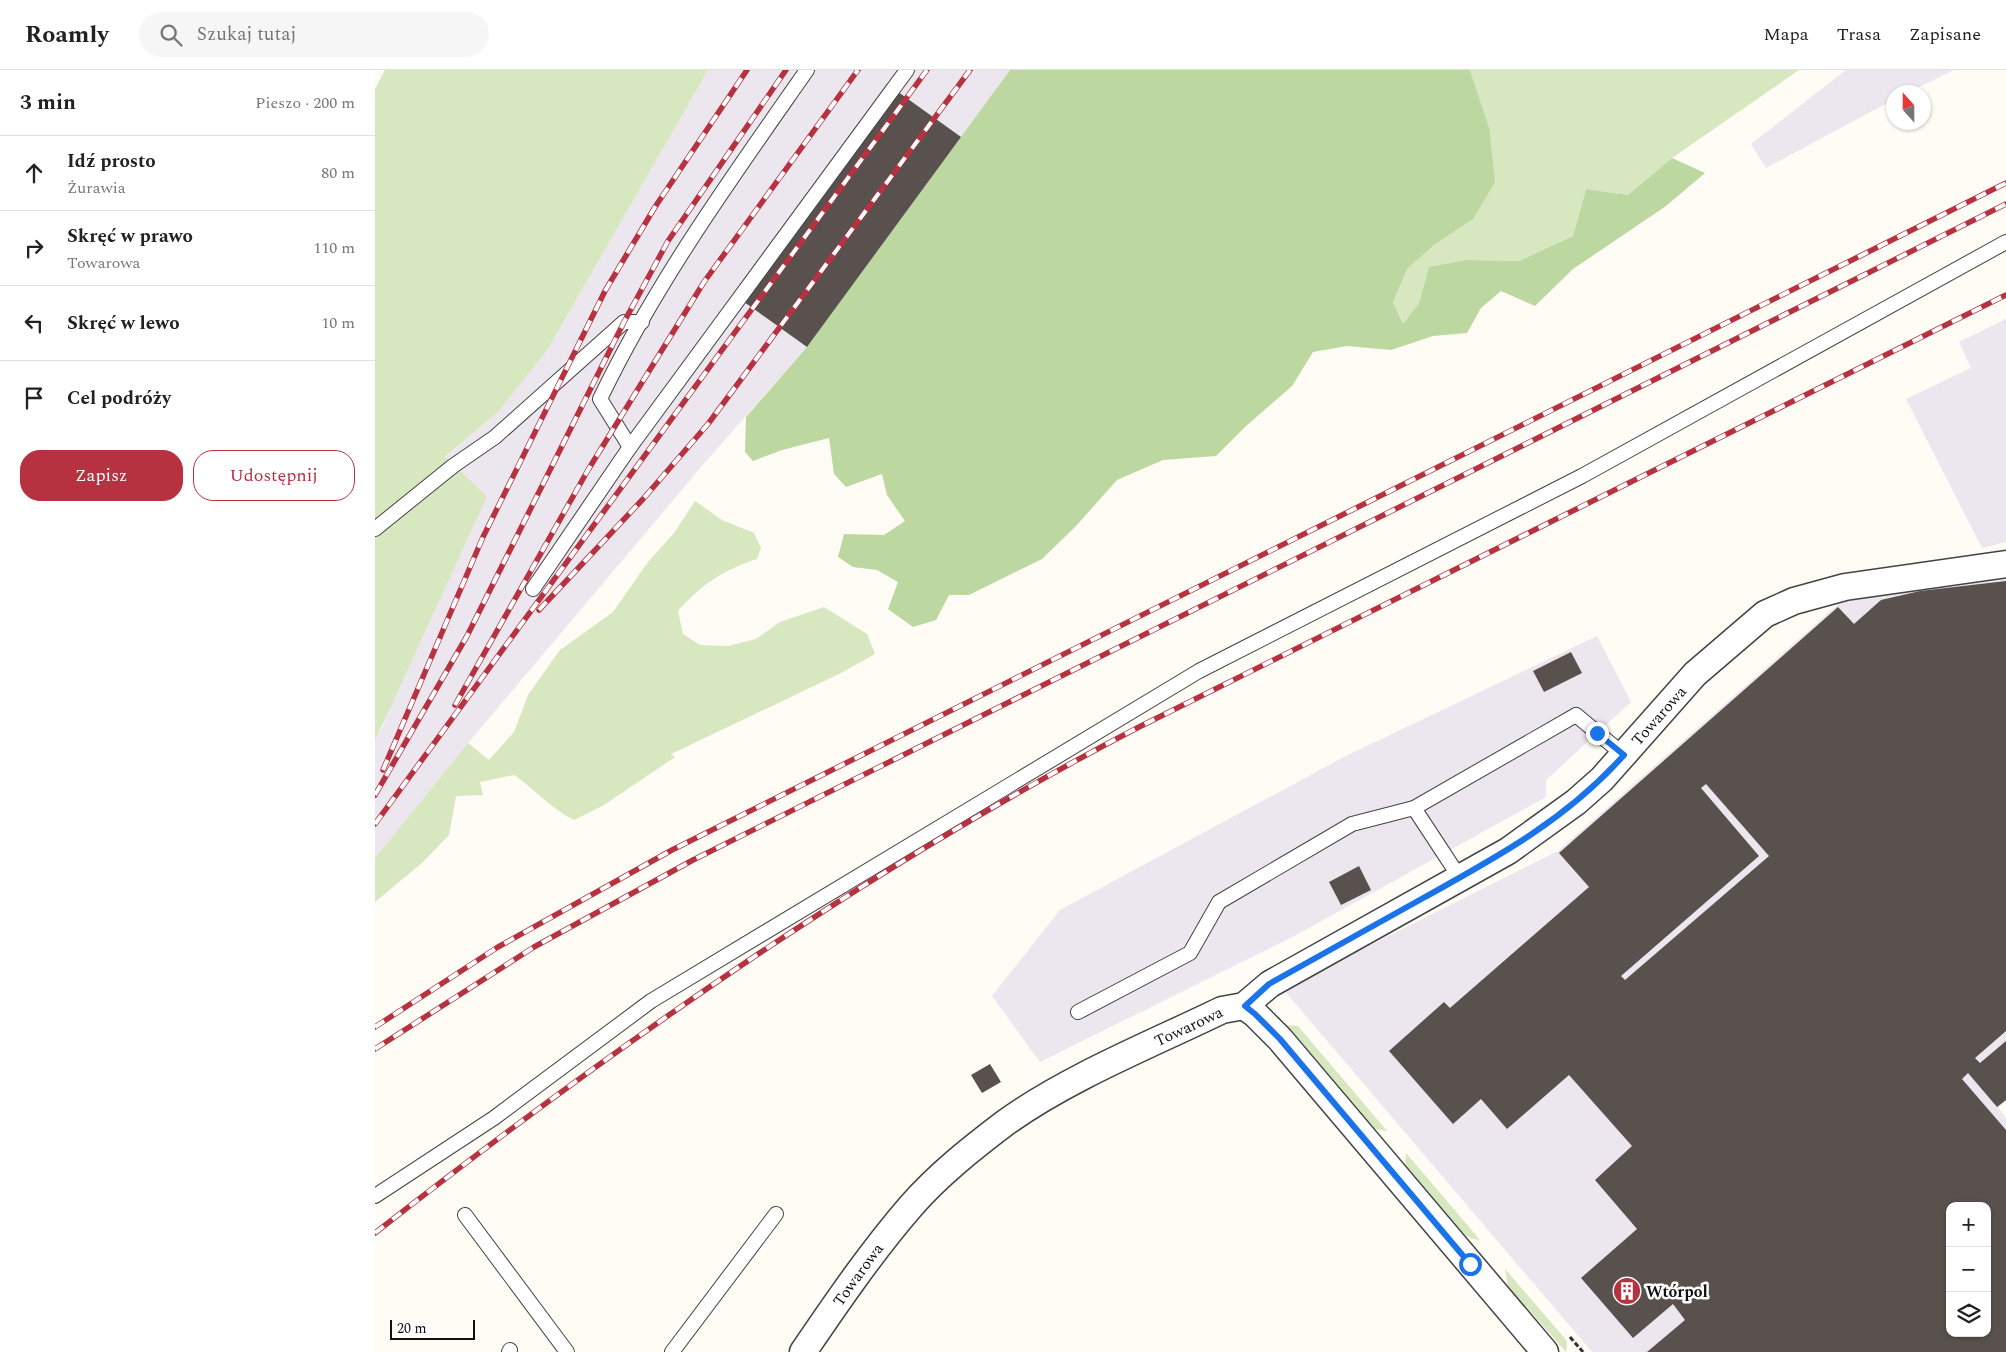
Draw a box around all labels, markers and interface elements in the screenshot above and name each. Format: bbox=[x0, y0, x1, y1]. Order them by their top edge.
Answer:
search box bbox=[139, 12, 489, 57]
text: Roamly bbox=[25, 17, 109, 53]
text: Szukaj tutaj bbox=[197, 20, 297, 49]
icon: search bbox=[157, 21, 185, 49]
text: Mapa bbox=[1763, 21, 1809, 48]
text: Trasa bbox=[1837, 21, 1881, 48]
text: Zapisane bbox=[1909, 21, 1981, 48]
north arrow bbox=[1886, 85, 1931, 130]
text: 3 min bbox=[20, 87, 76, 119]
text: Pieszo · 200 m bbox=[255, 91, 355, 115]
text: Idź prosto bbox=[67, 147, 156, 176]
icon: ahead bbox=[20, 159, 48, 187]
text: 80 m bbox=[321, 161, 355, 185]
text: Żurawia bbox=[67, 176, 126, 200]
text: Skręć w prawo bbox=[67, 222, 193, 251]
icon: right bbox=[20, 234, 48, 262]
text: 110 m bbox=[313, 236, 355, 260]
text: Towarowa bbox=[67, 251, 140, 275]
icon: left bbox=[20, 309, 48, 337]
text: Skręć w lewo bbox=[67, 309, 180, 338]
text: 10 m bbox=[321, 311, 355, 335]
icon: arrive bbox=[20, 384, 48, 412]
text: Cel podróży bbox=[67, 384, 171, 413]
button: Zapisz bbox=[20, 450, 183, 501]
button: Udostępnij bbox=[193, 450, 355, 501]
street label: Towarowa bbox=[1626, 680, 1693, 751]
route end bbox=[1586, 722, 1609, 745]
street label: Towarowa bbox=[1150, 1000, 1227, 1053]
map controls bbox=[1946, 1202, 1991, 1337]
button: + bbox=[1946, 1202, 1991, 1247]
street label: Towarowa bbox=[827, 1238, 890, 1311]
button: − bbox=[1946, 1247, 1991, 1292]
route start bbox=[1459, 1253, 1482, 1276]
building icon: Wtórpol bbox=[1612, 1276, 1642, 1306]
place label: Wtórpol bbox=[1646, 1280, 1708, 1304]
button: layers bbox=[1946, 1292, 1991, 1337]
scale bar bbox=[390, 1317, 475, 1340]
text: 20 m bbox=[397, 1318, 427, 1339]

